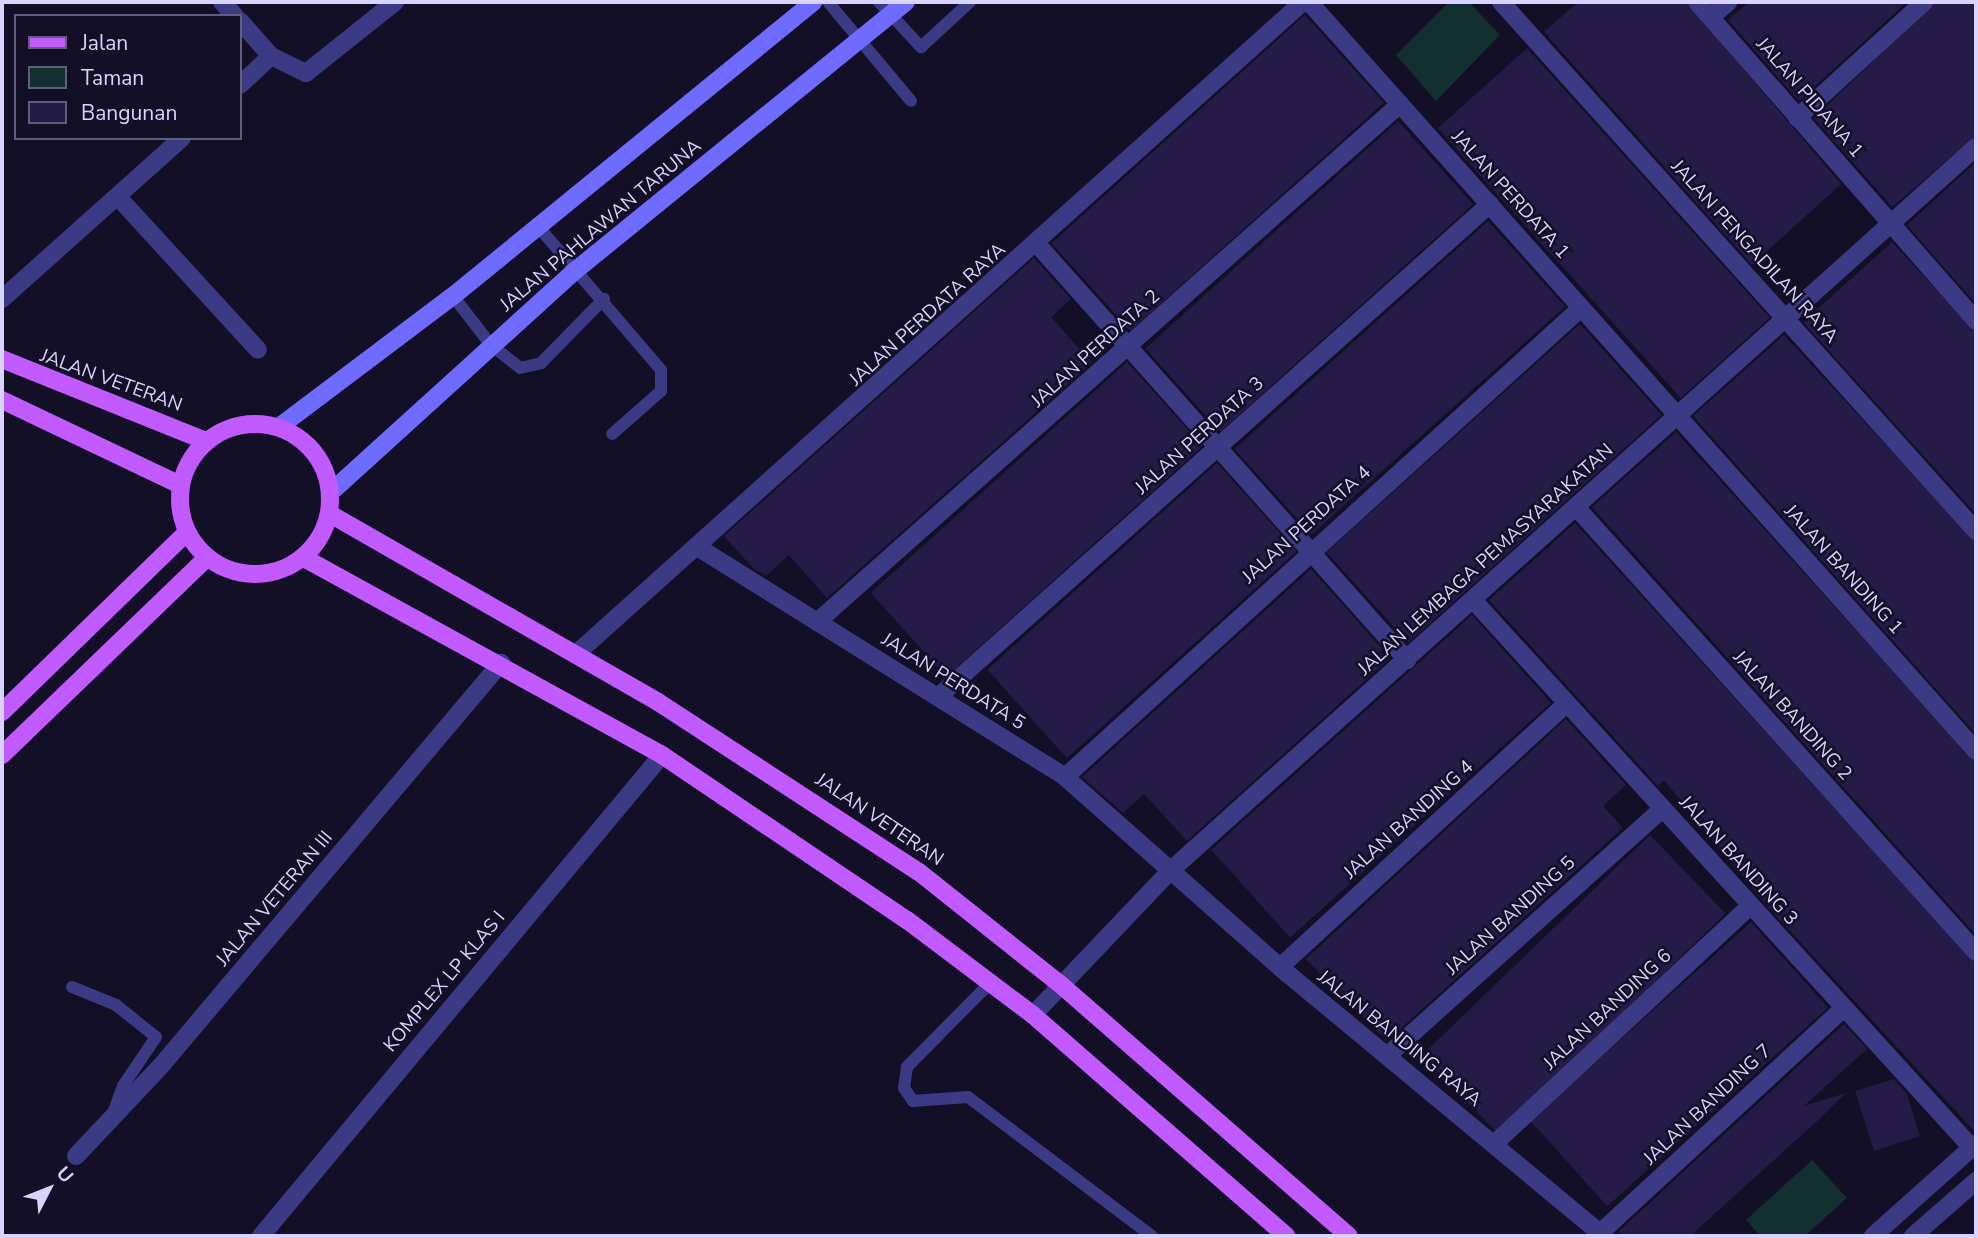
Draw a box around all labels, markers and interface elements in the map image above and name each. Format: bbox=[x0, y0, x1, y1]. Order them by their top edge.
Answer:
legend bbox=[14, 14, 242, 140]
text: Jalan bbox=[81, 29, 128, 57]
street label: JALAN PIDANA 1 bbox=[1751, 33, 1867, 163]
text: Taman bbox=[81, 64, 144, 92]
text: Bangunan bbox=[81, 99, 177, 127]
street label: JALAN PERDATA 1 bbox=[1446, 126, 1574, 264]
street label: JALAN PAHLAWAN TARUNA bbox=[496, 135, 706, 317]
street label: JALAN PENGADILAN RAYA bbox=[1666, 156, 1842, 348]
street label: JALAN PERDATA RAYA bbox=[845, 239, 1011, 391]
street label: JALAN PERDATA 2 bbox=[1027, 285, 1165, 413]
street label: JALAN VETERAN bbox=[37, 345, 185, 417]
street label: JALAN PERDATA 3 bbox=[1131, 372, 1269, 500]
street label: JALAN LEMBAGA PEMASYARAKATAN bbox=[1354, 439, 1618, 681]
street label: JALAN PERDATA 4 bbox=[1238, 461, 1376, 589]
street label: JALAN BANDING 1 bbox=[1779, 501, 1907, 639]
street label: JALAN PERDATA 5 bbox=[877, 629, 1029, 735]
street label: JALAN BANDING 2 bbox=[1728, 647, 1856, 785]
street label: JALAN BANDING 4 bbox=[1340, 756, 1478, 884]
street label: JALAN VETERAN bbox=[811, 769, 947, 871]
street label: JALAN BANDING 3 bbox=[1674, 792, 1802, 930]
street label: JALAN VETERAN III bbox=[212, 827, 338, 971]
street label: JALAN BANDING 5 bbox=[1442, 852, 1580, 980]
street label: KOMPLEX LP KLAS I bbox=[379, 907, 511, 1057]
street label: JALAN BANDING 6 bbox=[1539, 945, 1677, 1075]
street label: JALAN BANDING RAYA bbox=[1313, 966, 1485, 1112]
street label: JALAN BANDING 7 bbox=[1639, 1040, 1777, 1170]
north arrow bbox=[14, 1154, 84, 1224]
text: U bbox=[50, 1161, 79, 1189]

